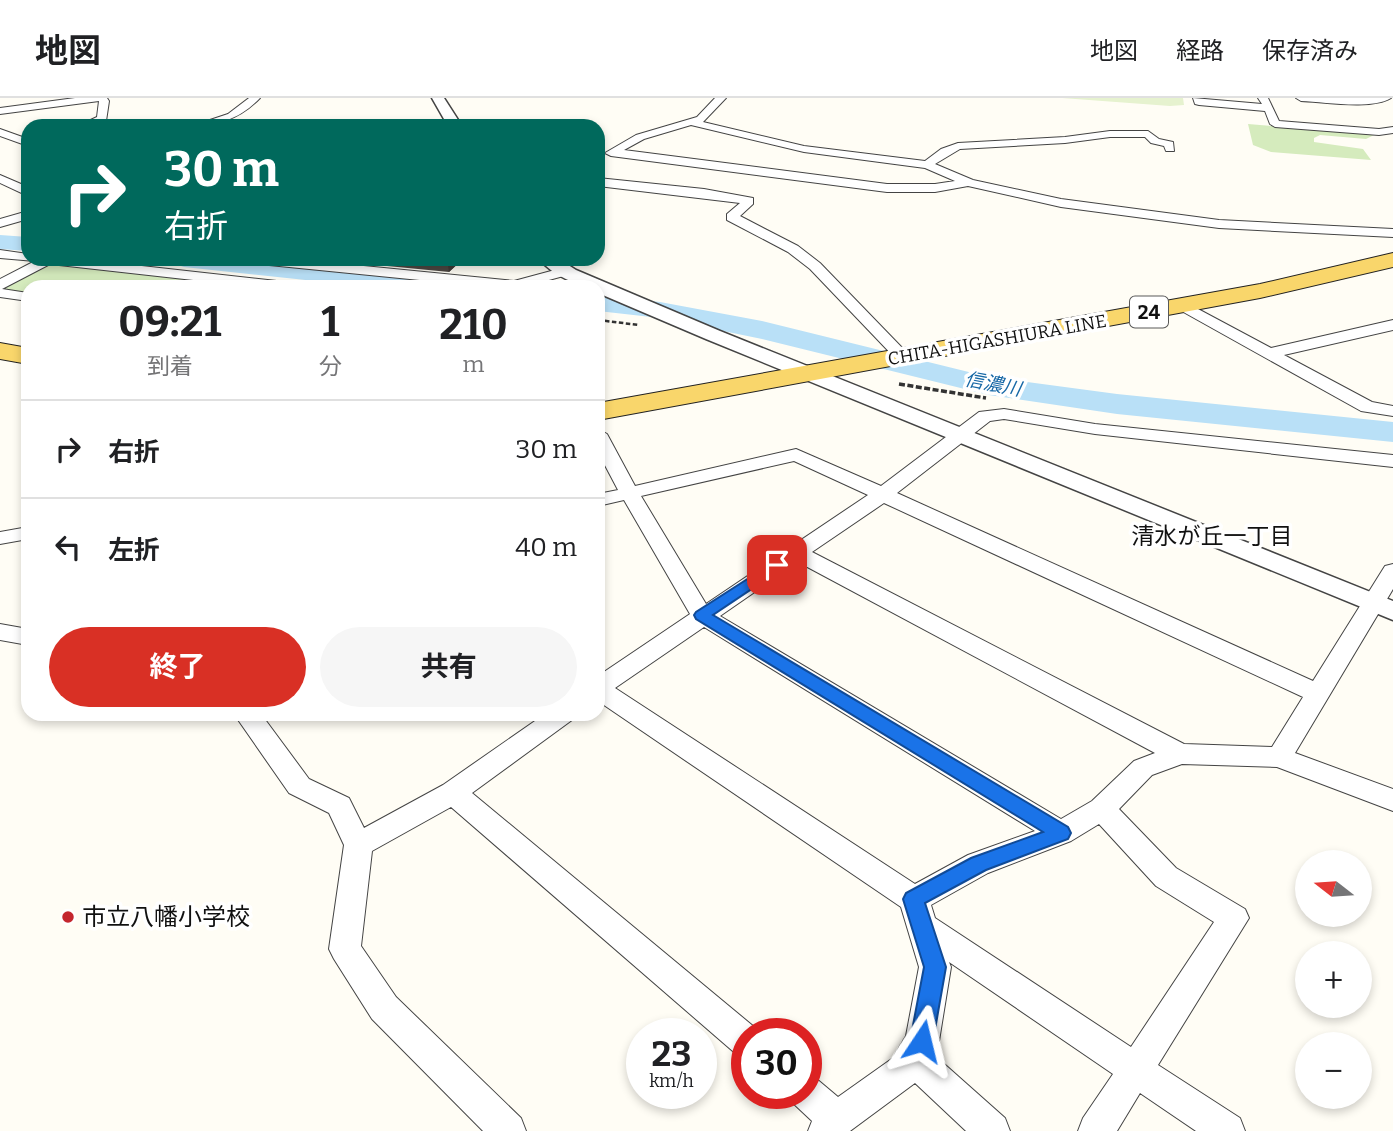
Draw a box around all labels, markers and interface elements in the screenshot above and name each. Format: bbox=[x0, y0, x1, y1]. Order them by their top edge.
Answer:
text: 地図 bbox=[35, 31, 101, 71]
text: 地図 bbox=[1090, 37, 1138, 65]
text: 経路 bbox=[1176, 37, 1224, 65]
text: 保存済み bbox=[1262, 37, 1358, 65]
text: 30 m bbox=[164, 140, 279, 199]
icon: right bbox=[49, 147, 140, 238]
text: 右折 bbox=[164, 207, 228, 245]
road number: 24 bbox=[1130, 296, 1168, 328]
text: 09:21 bbox=[118, 297, 221, 347]
text: 1 bbox=[321, 297, 339, 347]
text: 210 bbox=[439, 300, 508, 350]
street label: CHITA-HIGASHIURA LINE bbox=[886, 310, 1108, 370]
text: m bbox=[462, 350, 484, 378]
text: 到着 bbox=[147, 352, 193, 380]
text: 分 bbox=[319, 352, 342, 380]
water label: 信濃川 bbox=[963, 367, 1025, 401]
icon: right bbox=[49, 430, 87, 468]
text: 30 m bbox=[516, 434, 577, 465]
text: 右折 bbox=[108, 437, 160, 468]
district label: 清水が丘一丁目 bbox=[1132, 522, 1293, 550]
icon: left bbox=[49, 528, 87, 566]
text: 40 m bbox=[515, 532, 577, 563]
text: 左折 bbox=[108, 535, 160, 566]
pin bbox=[747, 535, 807, 595]
icon: arrive bbox=[758, 546, 796, 584]
button: 終了 bbox=[49, 627, 306, 707]
button: 共有 bbox=[320, 627, 577, 707]
north arrow bbox=[1295, 850, 1372, 928]
map controls bbox=[1295, 850, 1372, 1109]
place label: 市立八幡小学校 bbox=[82, 903, 250, 931]
marker: 市立八幡小学校 bbox=[60, 909, 76, 925]
button: + bbox=[1295, 941, 1372, 1018]
position arrow bbox=[885, 1004, 959, 1078]
speed limit sign: 30 bbox=[731, 1018, 822, 1109]
button: − bbox=[1295, 1032, 1372, 1109]
text: 23 bbox=[652, 1033, 691, 1075]
text: km/h bbox=[649, 1070, 694, 1092]

